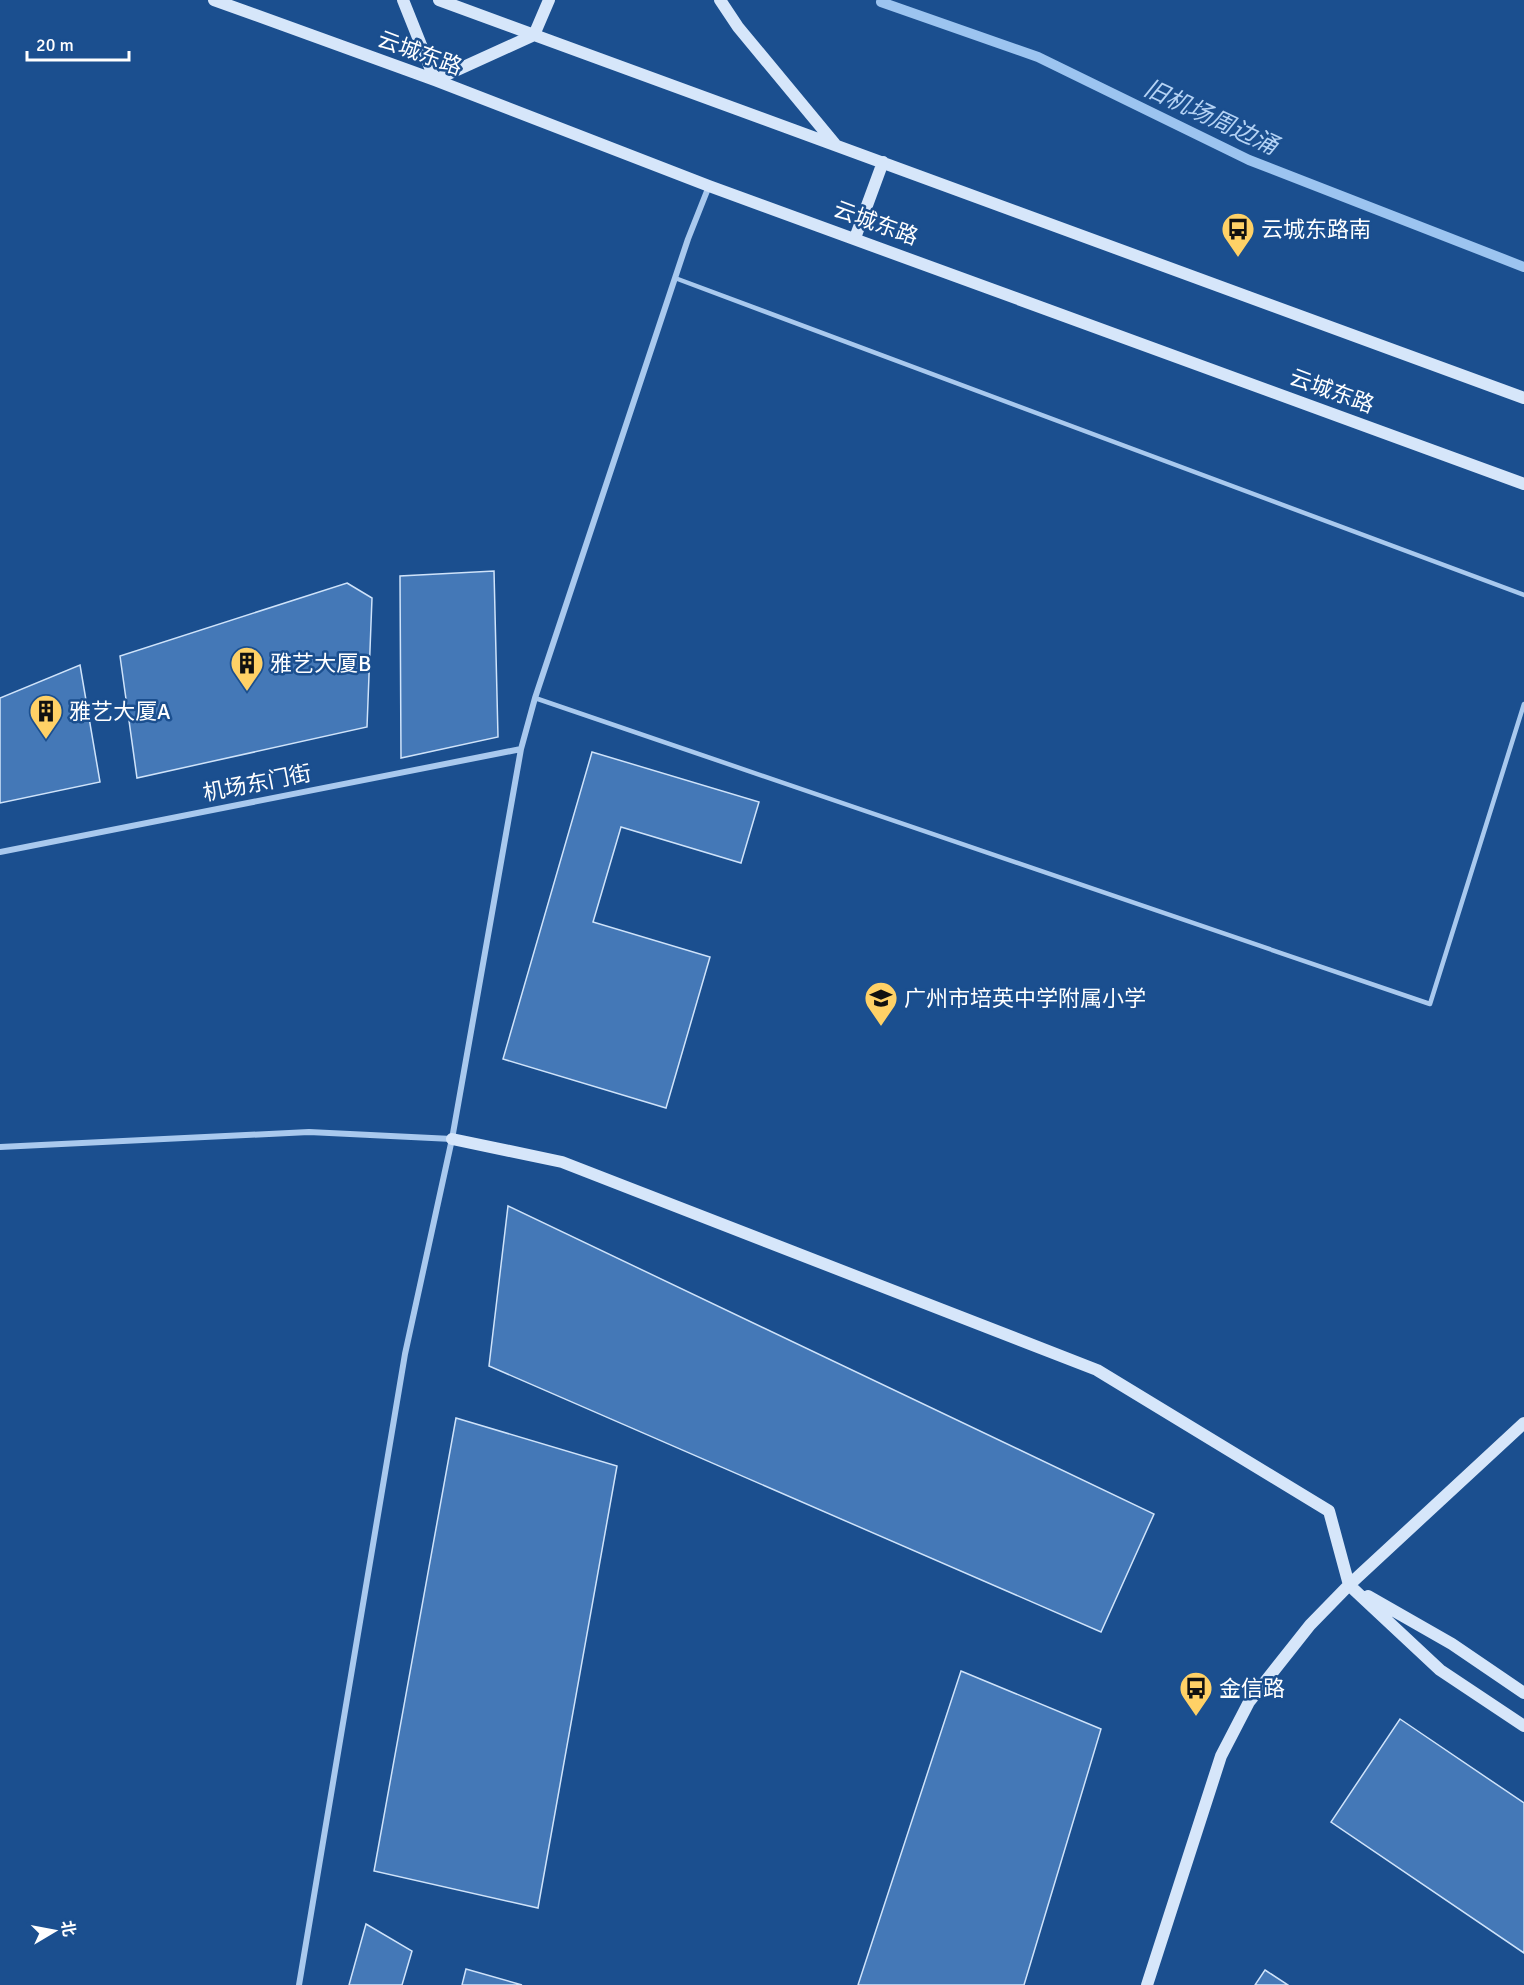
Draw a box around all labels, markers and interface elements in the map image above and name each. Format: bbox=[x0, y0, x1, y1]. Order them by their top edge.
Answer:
scale bar bbox=[27, 24, 129, 62]
street label: 云城东路 bbox=[374, 25, 466, 81]
text: 20 m bbox=[36, 34, 74, 56]
water label: 旧机场周边涌 bbox=[1139, 73, 1285, 162]
street label: 云城东路 bbox=[830, 195, 922, 251]
bus stop icon: 云城东路南 bbox=[1220, 211, 1256, 258]
place label: 云城东路南 bbox=[1261, 216, 1371, 243]
street label: 云城东路 bbox=[1286, 363, 1378, 419]
building icon: 雅艺大厦B bbox=[229, 645, 265, 692]
place label: 雅艺大厦B bbox=[270, 650, 371, 677]
building icon: 雅艺大厦A bbox=[28, 693, 64, 740]
place label: 雅艺大厦A bbox=[69, 698, 171, 725]
street label: 机场东门街 bbox=[200, 759, 314, 807]
school or university icon: 广州市培英中学附属小学 bbox=[863, 980, 899, 1027]
place label: 广州市培英中学附属小学 bbox=[904, 985, 1146, 1012]
bus stop icon: 金信路 bbox=[1178, 1670, 1214, 1717]
place label: 金信路 bbox=[1219, 1675, 1285, 1702]
north arrow bbox=[24, 1901, 84, 1961]
text: 北 bbox=[57, 1919, 79, 1938]

